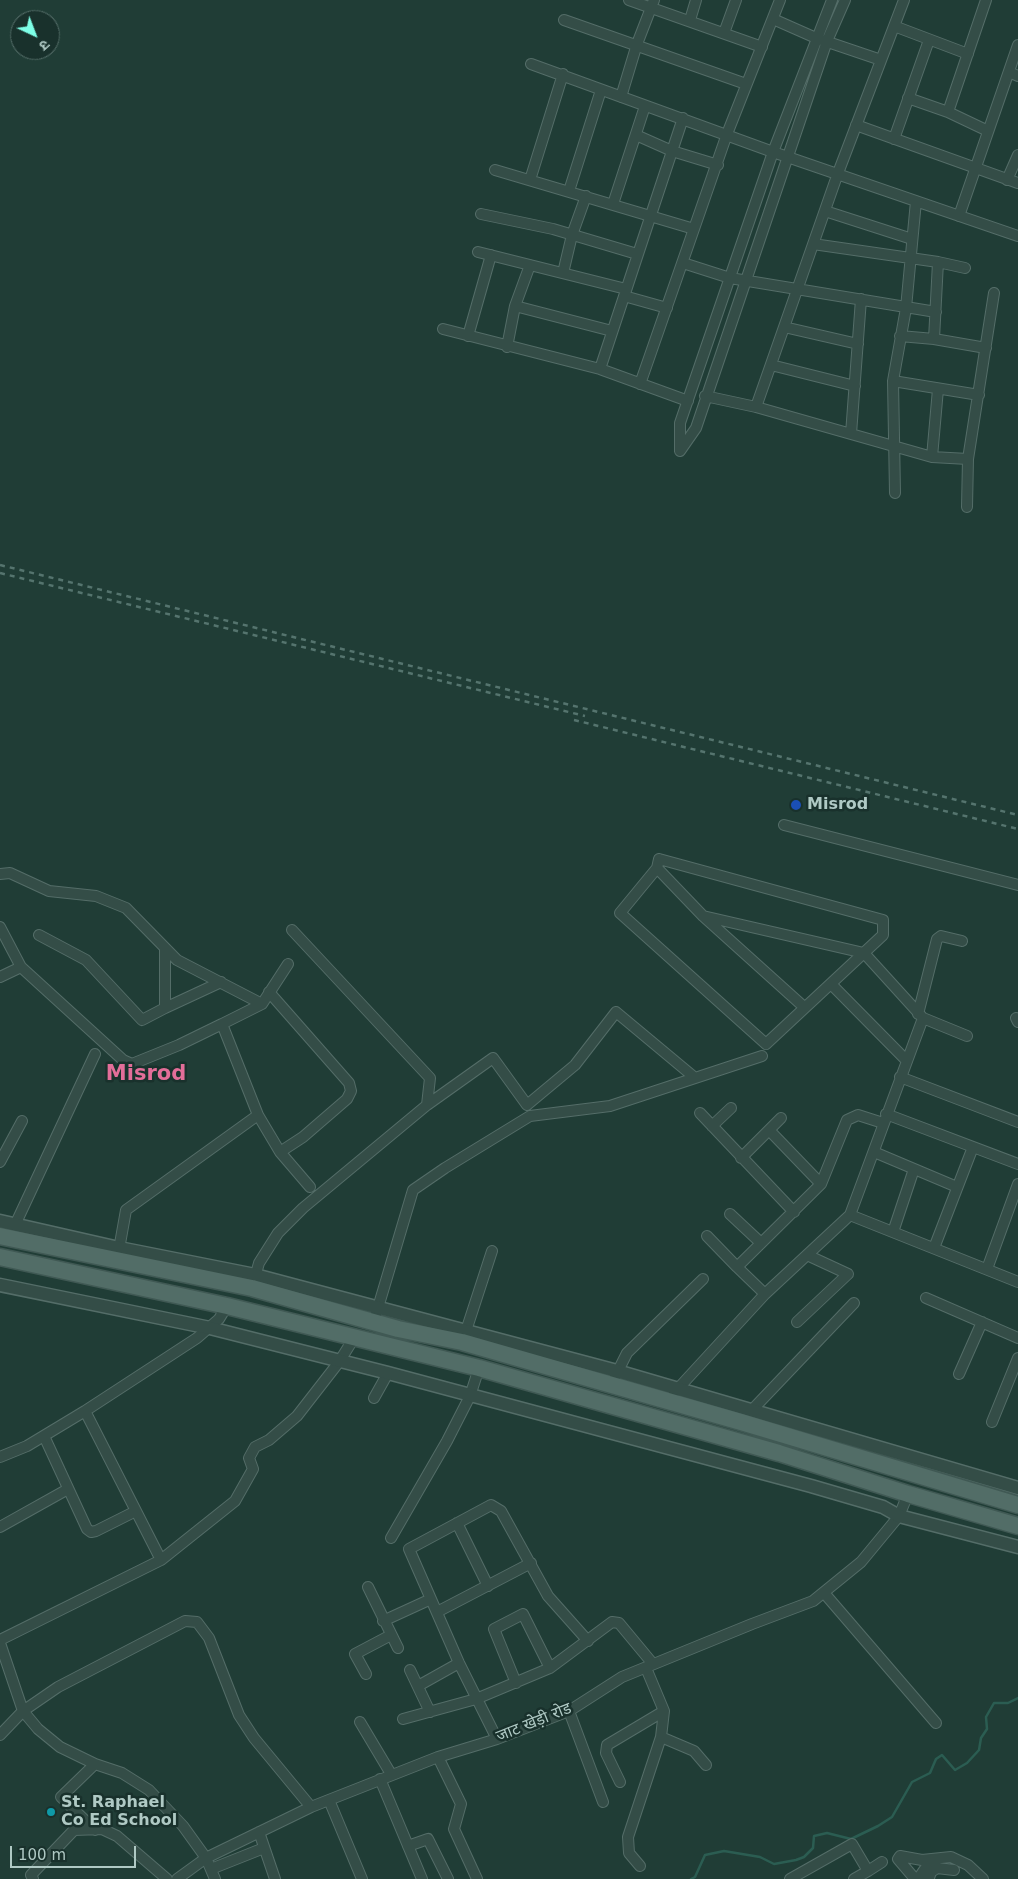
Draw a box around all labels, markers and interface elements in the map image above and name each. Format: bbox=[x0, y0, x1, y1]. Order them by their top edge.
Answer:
north arrow bbox=[10, 10, 60, 60]
text: उ bbox=[36, 37, 53, 54]
place label: Misrod bbox=[807, 795, 868, 815]
marker: Misrod bbox=[789, 798, 803, 812]
district label: Misrod bbox=[106, 1062, 186, 1088]
street label: जाट खेड़ी रोड bbox=[494, 1699, 574, 1747]
place label: St. Raphael Co Ed School bbox=[61, 1793, 177, 1831]
marker: St. Raphael Co Ed School bbox=[45, 1806, 57, 1818]
scale bar bbox=[12, 1836, 139, 1868]
text: 100 m bbox=[18, 1846, 66, 1864]

